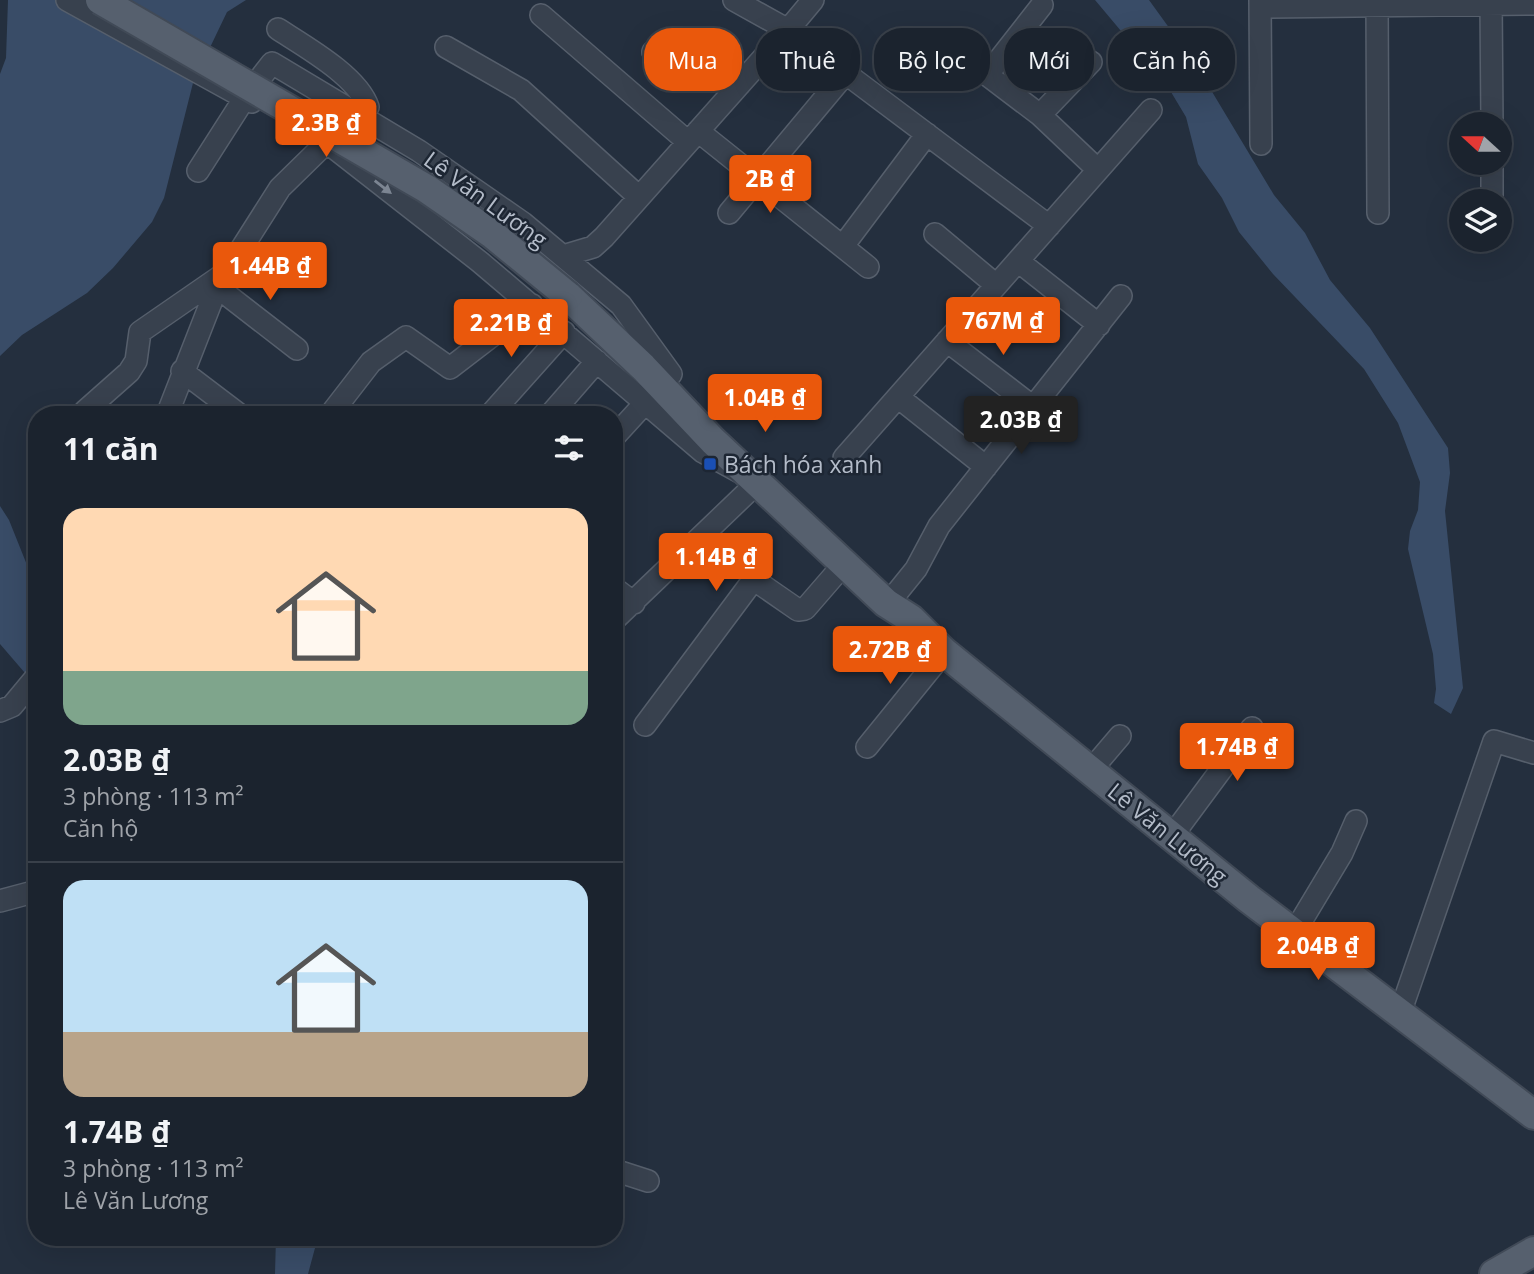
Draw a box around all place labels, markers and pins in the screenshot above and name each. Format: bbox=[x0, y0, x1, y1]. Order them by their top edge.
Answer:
pin: 2.3B ₫ bbox=[269, 100, 383, 159]
pin: 2B ₫ bbox=[729, 156, 811, 215]
pin: 1.44B ₫ bbox=[205, 243, 335, 302]
pin: 767M ₫ bbox=[946, 298, 1060, 357]
pin: 2.21B ₫ bbox=[446, 300, 576, 359]
pin: 1.04B ₫ bbox=[700, 374, 830, 434]
pin: 2.03B ₫ bbox=[956, 396, 1086, 456]
place label: Bách hóa xanh bbox=[724, 448, 882, 480]
marker: Bách hóa xanh bbox=[702, 456, 718, 472]
pin: 1.14B ₫ bbox=[651, 534, 781, 593]
pin: 2.72B ₫ bbox=[825, 626, 955, 686]
pin: 1.74B ₫ bbox=[1172, 724, 1302, 783]
pin: 2.04B ₫ bbox=[1253, 922, 1383, 982]

